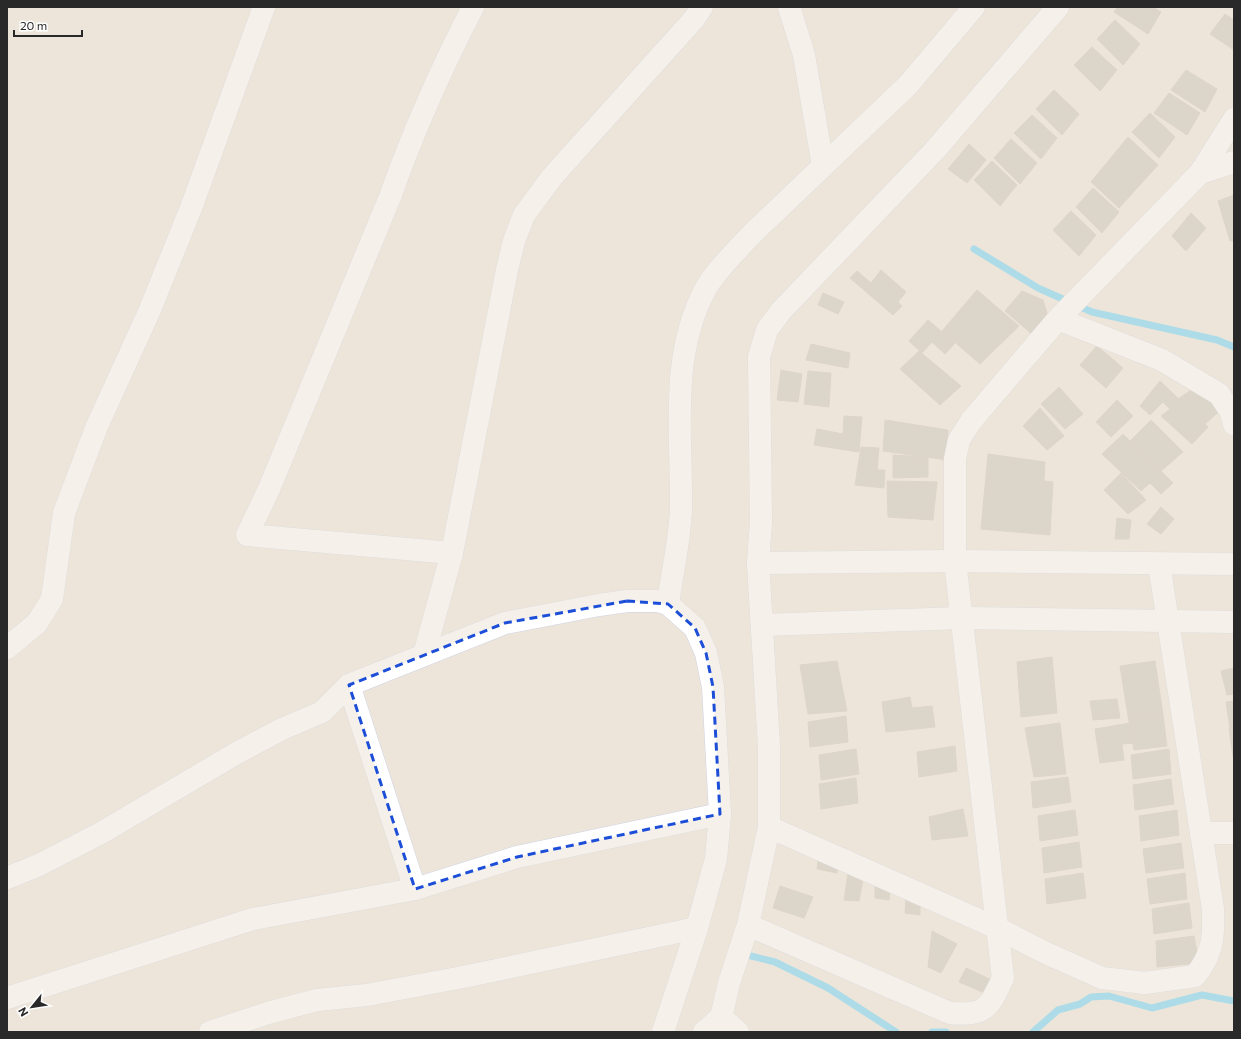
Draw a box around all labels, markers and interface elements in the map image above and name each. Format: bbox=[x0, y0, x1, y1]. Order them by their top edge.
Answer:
scale bar bbox=[14, 12, 82, 38]
text: 20 m bbox=[20, 18, 47, 32]
north arrow bbox=[12, 987, 52, 1027]
text: N bbox=[15, 1005, 31, 1019]

